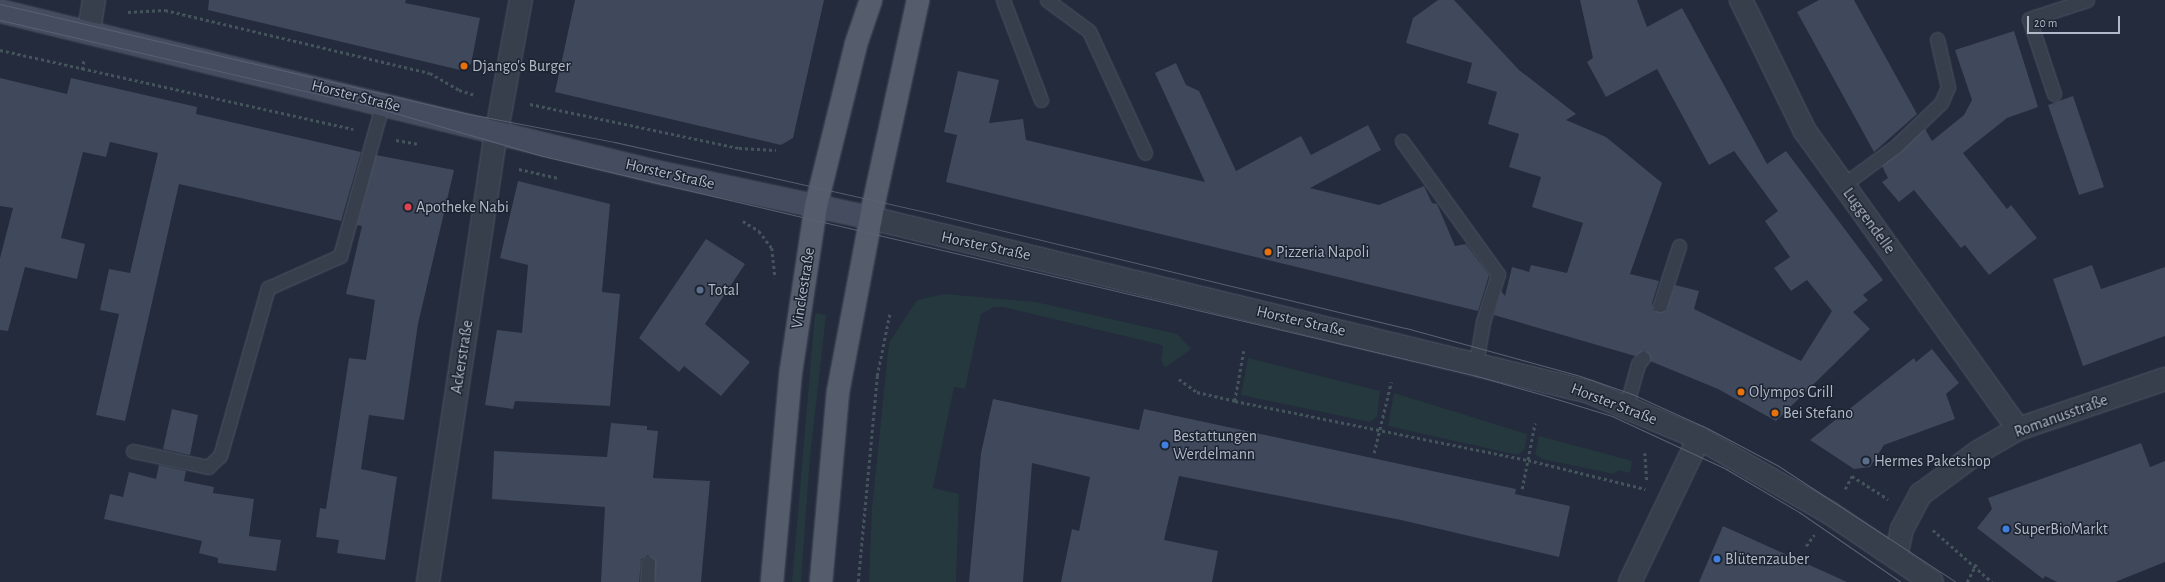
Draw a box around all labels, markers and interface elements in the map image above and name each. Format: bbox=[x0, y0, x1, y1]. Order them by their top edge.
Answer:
scale bar bbox=[2029, 8, 2122, 34]
text: 20 m bbox=[2034, 17, 2057, 29]
place label: Django's Burger bbox=[472, 56, 571, 76]
marker: Django's Burger bbox=[459, 61, 469, 71]
street label: Horster Straße bbox=[310, 76, 402, 116]
street label: Horster Straße bbox=[624, 154, 716, 194]
street label: Luggendelle bbox=[1839, 184, 1899, 258]
place label: Apotheke Nabi bbox=[416, 197, 509, 217]
marker: Apotheke Nabi bbox=[403, 202, 413, 212]
street label: Horster Straße bbox=[940, 227, 1032, 265]
place label: Pizzeria Napoli bbox=[1276, 242, 1369, 262]
street label: Vinckestraße bbox=[787, 246, 819, 330]
marker: Pizzeria Napoli bbox=[1263, 247, 1273, 257]
place label: Total bbox=[708, 280, 739, 300]
marker: Total bbox=[695, 285, 705, 295]
street label: Horster Straße bbox=[1255, 301, 1347, 341]
street label: Ackerstraße bbox=[447, 319, 477, 395]
street label: Horster Straße bbox=[1568, 379, 1660, 429]
place label: Olympos Grill bbox=[1749, 382, 1834, 402]
marker: Olympos Grill bbox=[1736, 387, 1746, 397]
street label: Romanusstraße bbox=[2012, 390, 2110, 442]
place label: Bei Stefano bbox=[1783, 403, 1853, 423]
marker: Bei Stefano bbox=[1770, 408, 1780, 418]
place label: Bestattungen Werdelmann bbox=[1173, 426, 1257, 464]
marker: Bestattungen Werdelmann bbox=[1160, 440, 1170, 450]
place label: Hermes Paketshop bbox=[1874, 451, 1991, 471]
marker: Hermes Paketshop bbox=[1861, 456, 1871, 466]
place label: SuperBioMarkt bbox=[2014, 519, 2108, 539]
marker: SuperBioMarkt bbox=[2001, 524, 2011, 534]
place label: Blütenzauber bbox=[1725, 549, 1809, 569]
marker: Blütenzauber bbox=[1712, 554, 1722, 564]

